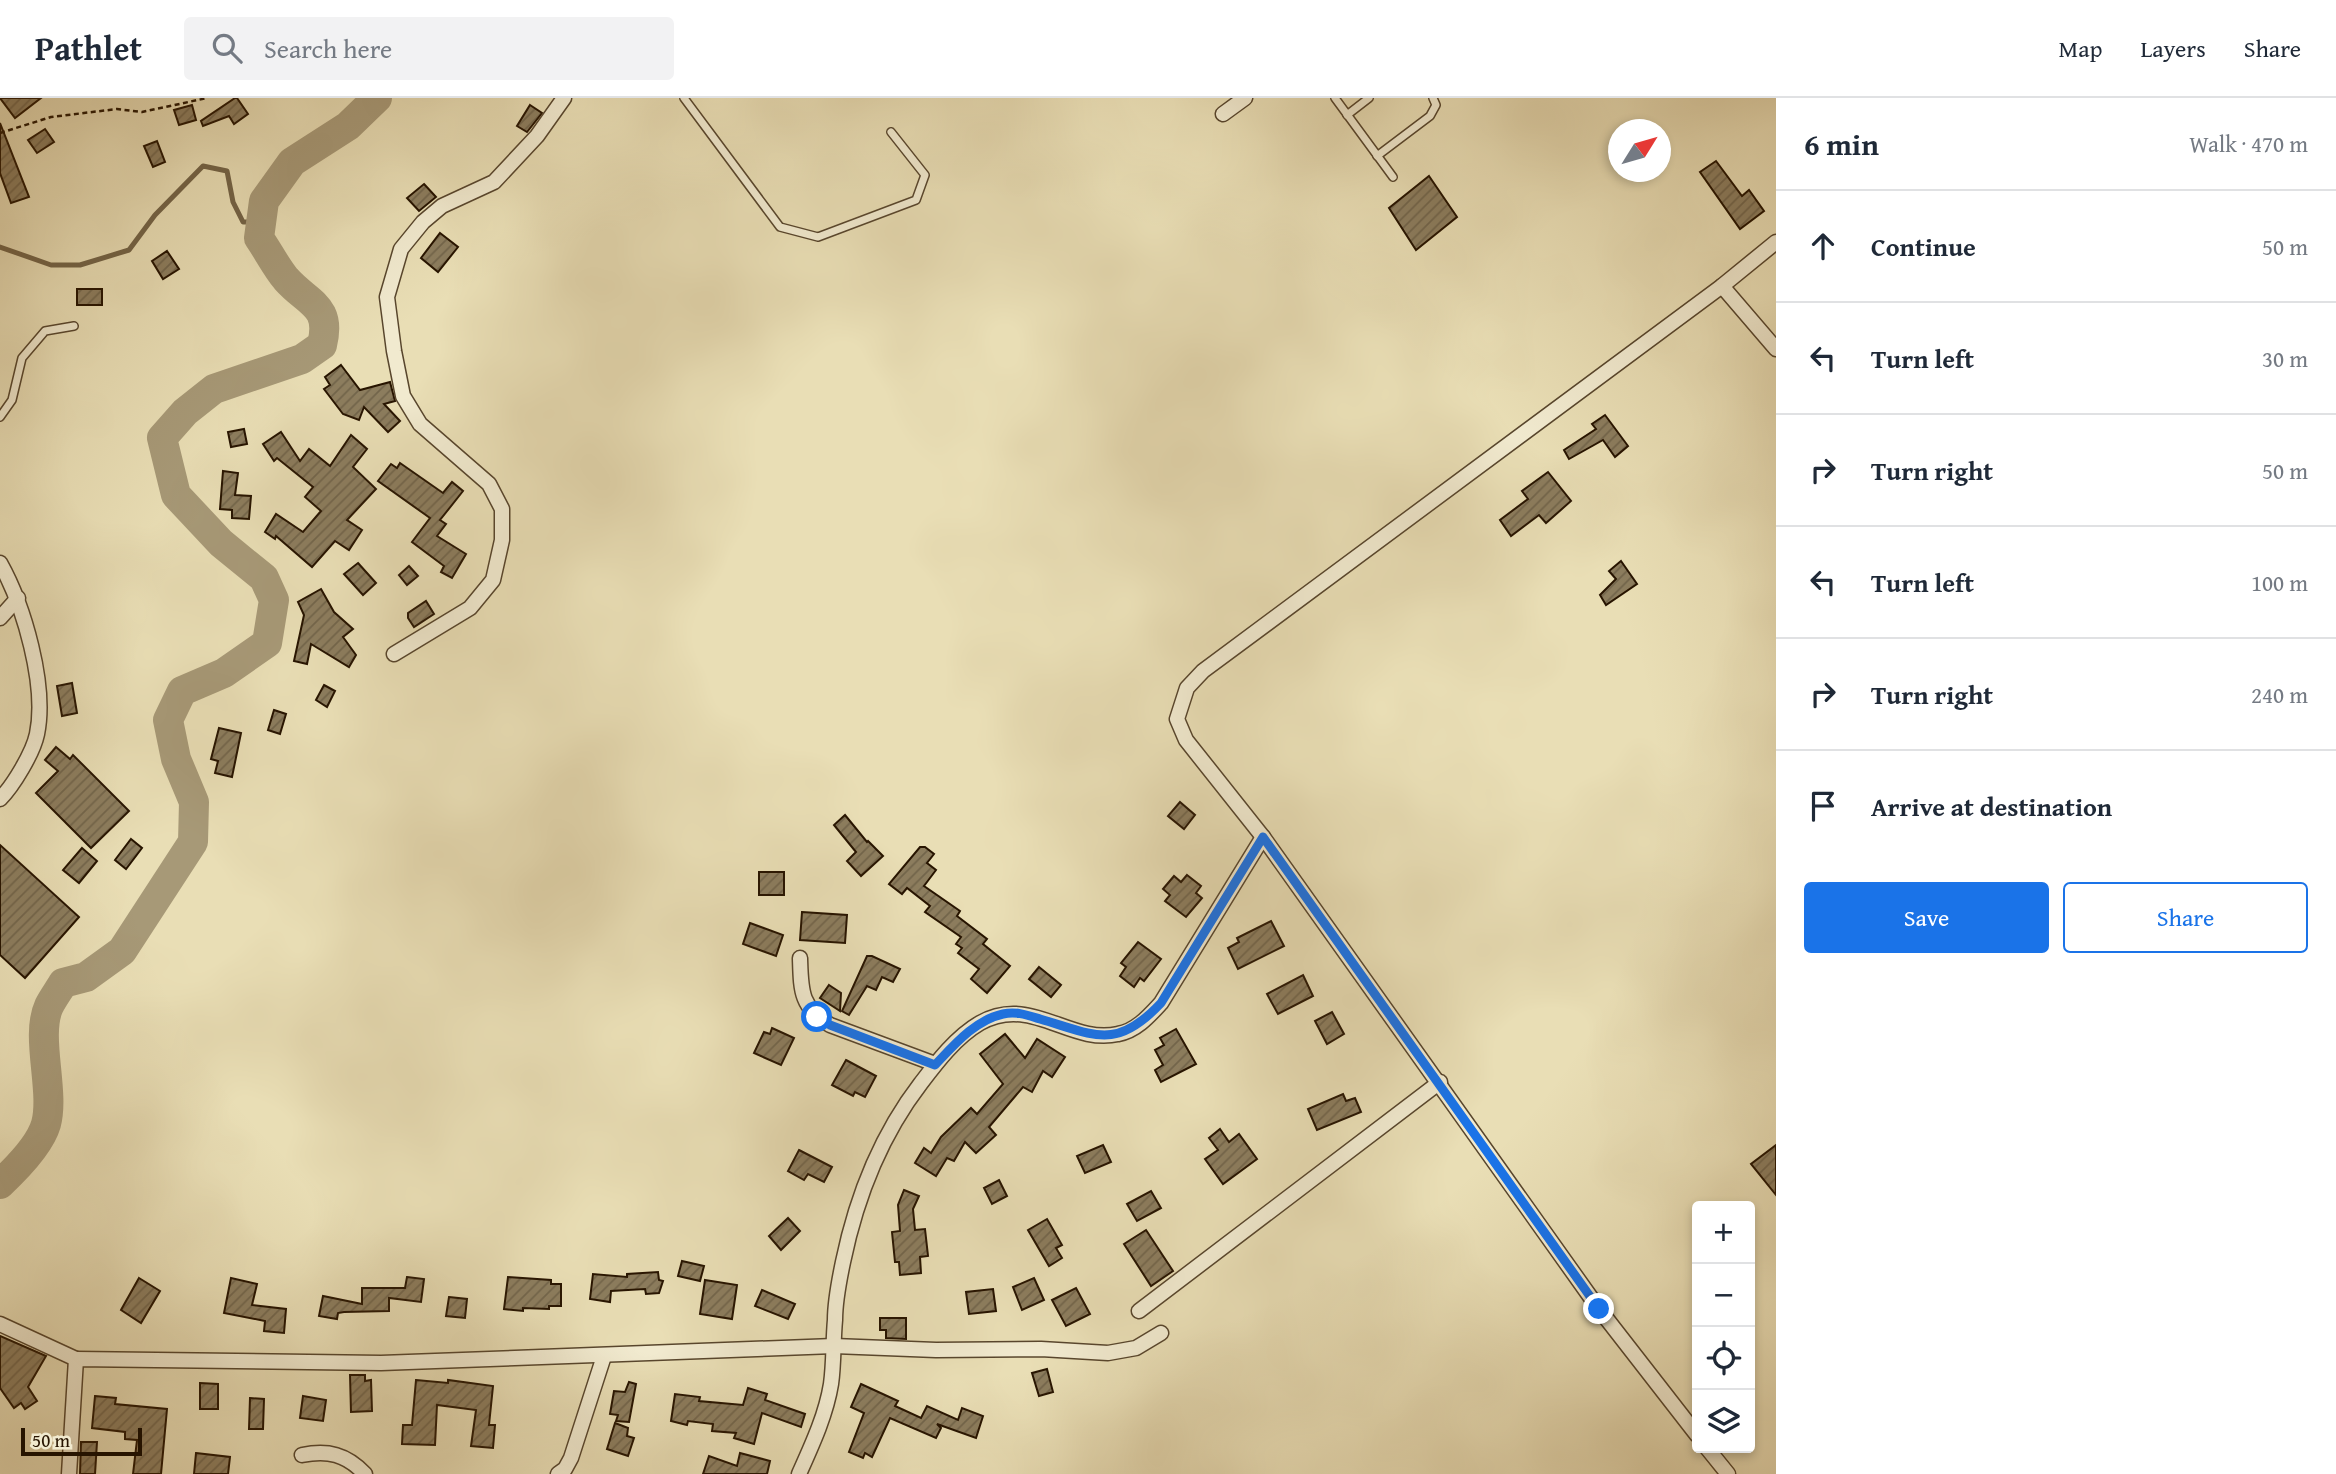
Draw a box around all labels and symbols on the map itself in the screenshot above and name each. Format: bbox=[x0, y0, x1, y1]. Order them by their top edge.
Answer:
north arrow bbox=[1608, 119, 1671, 182]
route start bbox=[801, 1001, 832, 1032]
route end bbox=[1583, 1293, 1614, 1324]
scale bar bbox=[21, 1425, 142, 1457]

